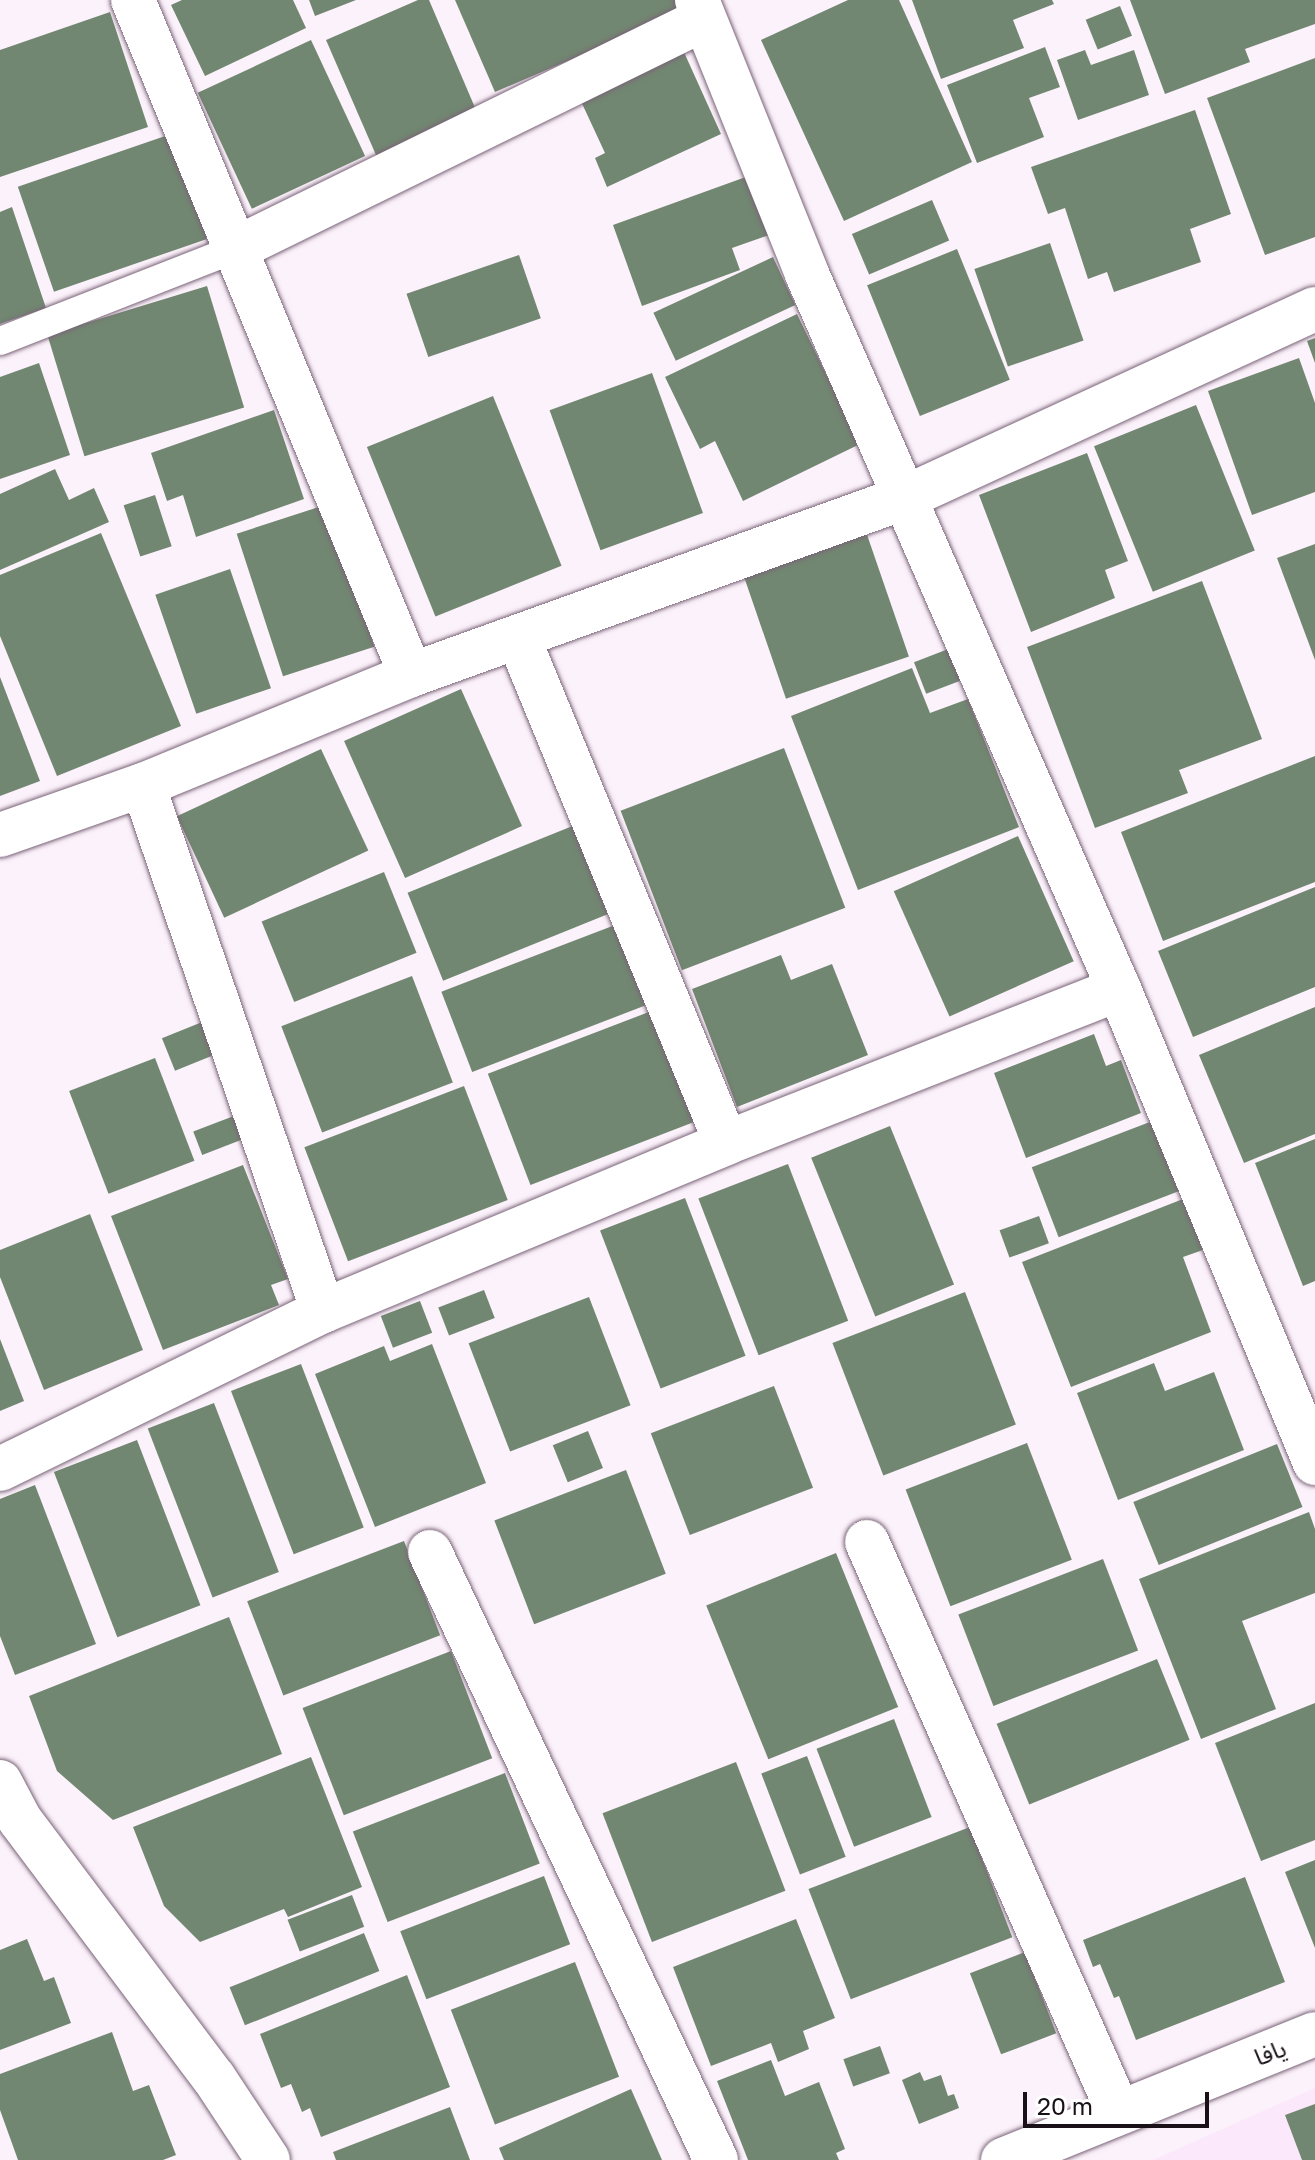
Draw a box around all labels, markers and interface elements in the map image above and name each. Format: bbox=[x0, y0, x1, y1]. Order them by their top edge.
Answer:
street label: يافا bbox=[1250, 2033, 1290, 2071]
scale bar bbox=[1027, 2076, 1213, 2126]
text: 20 m bbox=[1037, 2091, 1093, 2120]

